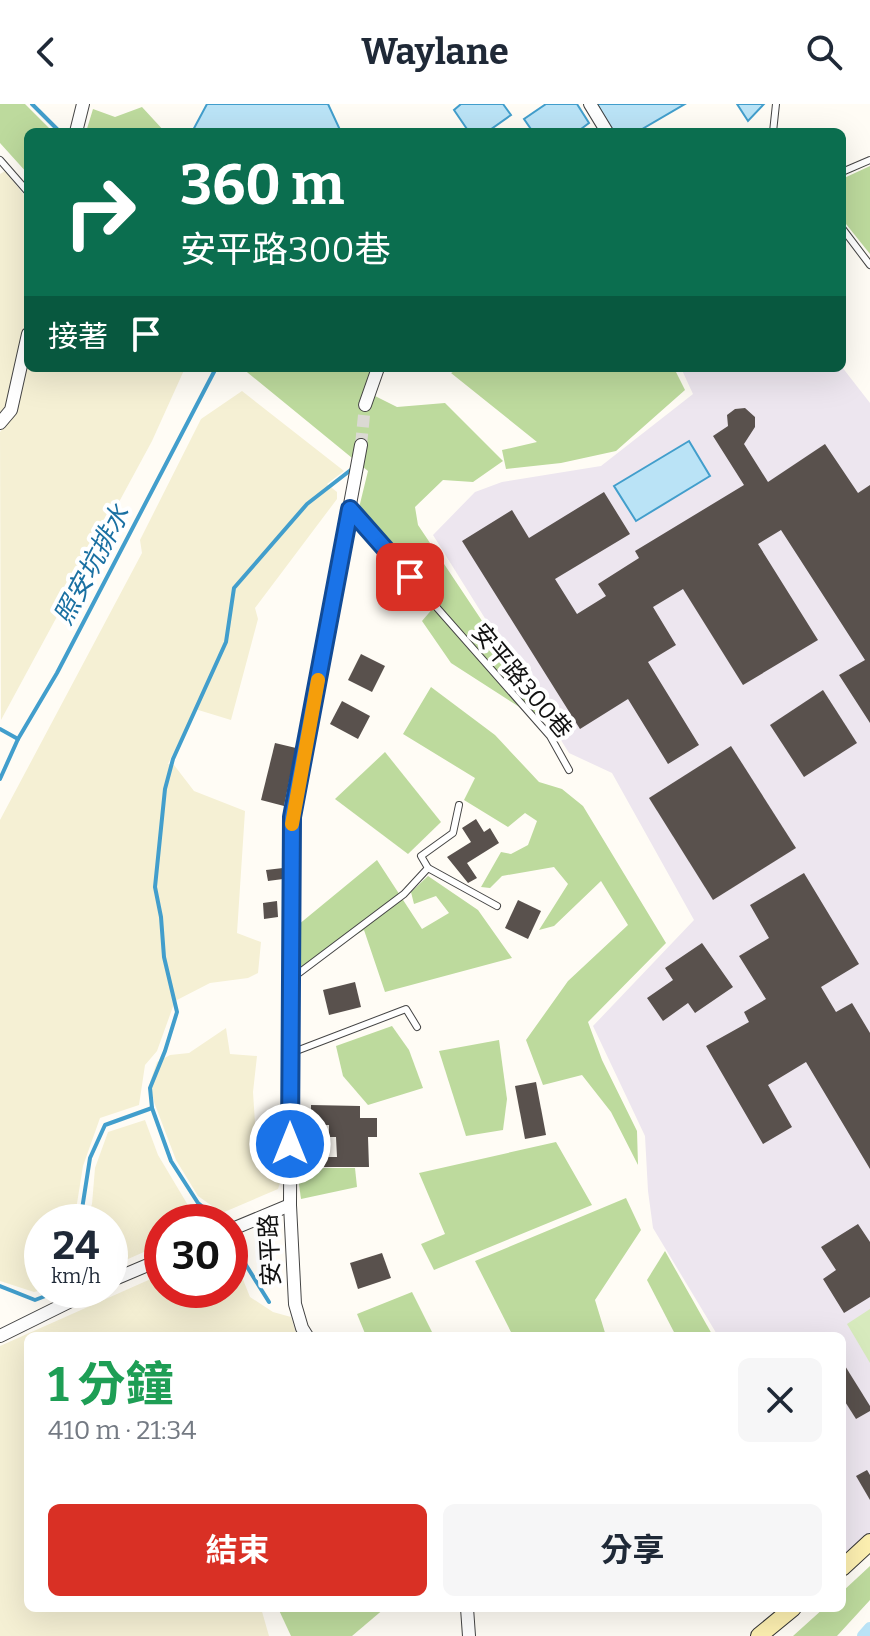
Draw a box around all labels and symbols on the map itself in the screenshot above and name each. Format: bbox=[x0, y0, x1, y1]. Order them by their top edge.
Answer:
water label: 照安坑排水 bbox=[48, 499, 137, 630]
pin bbox=[376, 543, 444, 611]
street label: 安平路300巷 bbox=[466, 618, 578, 744]
position arrow bbox=[248, 1102, 332, 1186]
speed limit sign: 30 bbox=[144, 1204, 248, 1308]
street label: 安平路 bbox=[254, 1213, 286, 1287]

